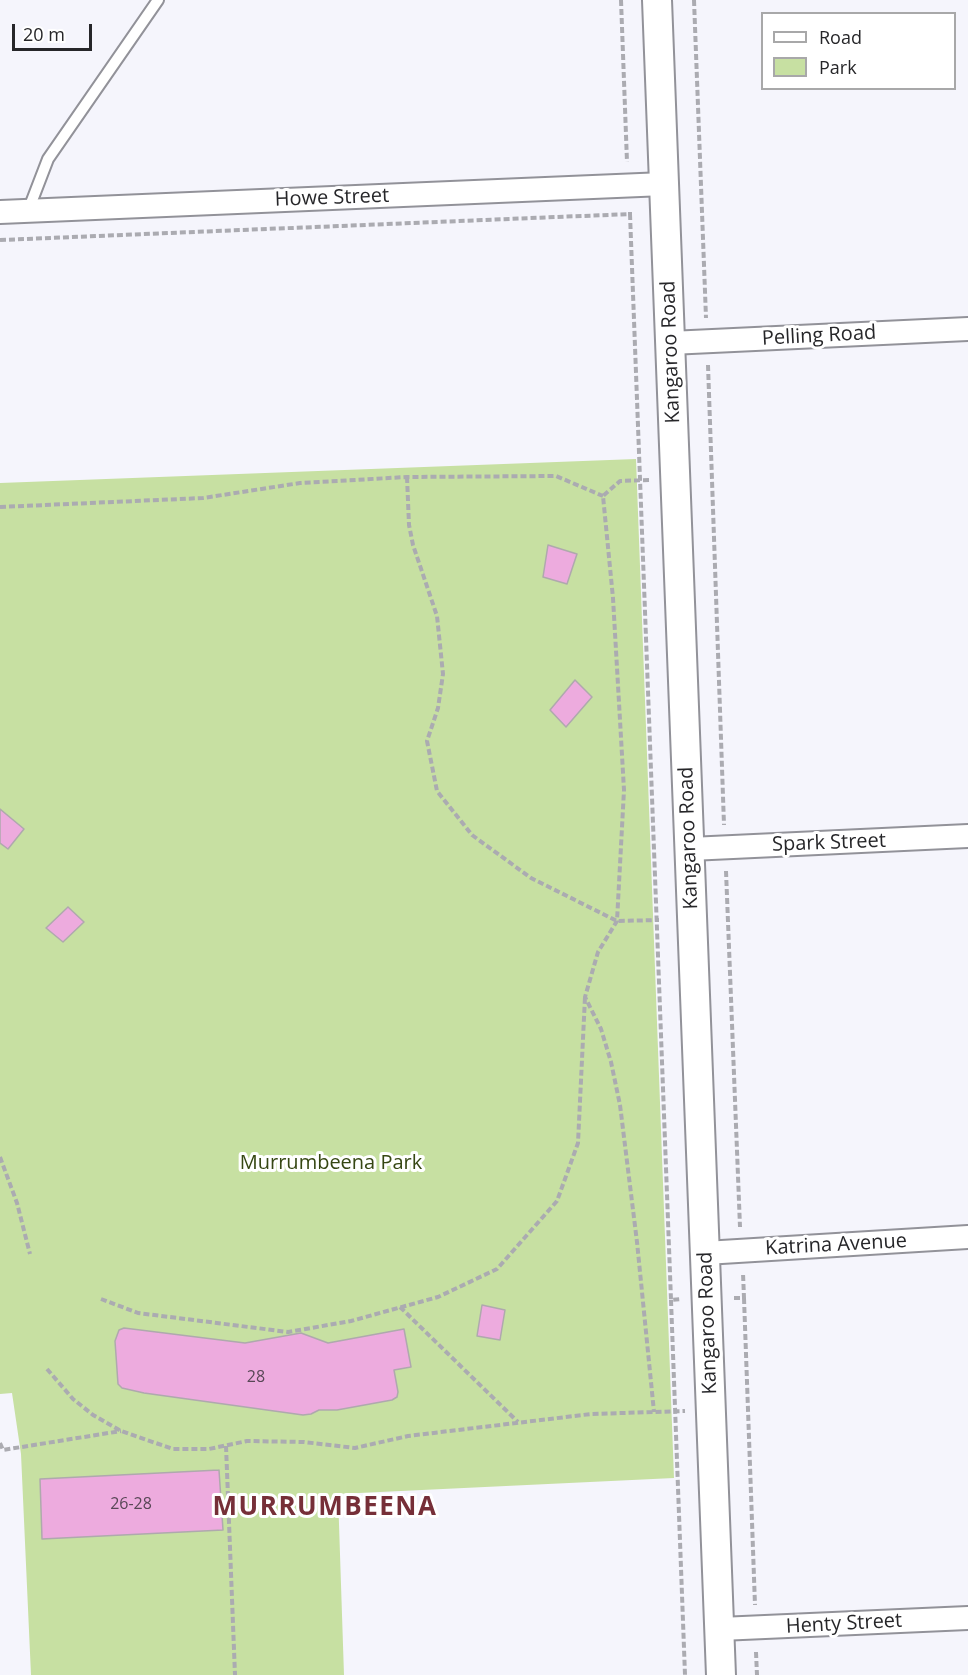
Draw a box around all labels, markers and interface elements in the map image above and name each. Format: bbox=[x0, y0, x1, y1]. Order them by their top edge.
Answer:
scale bar bbox=[15, 12, 94, 50]
legend bbox=[761, 12, 956, 90]
text: 20 m bbox=[23, 22, 65, 46]
text: Road bbox=[819, 25, 862, 49]
text: Park bbox=[819, 55, 857, 79]
street label: Howe Street bbox=[274, 184, 390, 212]
street label: Kangaroo Road bbox=[657, 280, 685, 424]
street label: Pelling Road bbox=[761, 321, 877, 351]
street label: Kangaroo Road bbox=[675, 766, 703, 910]
street label: Spark Street bbox=[772, 829, 886, 857]
park label: Murrumbeena Park bbox=[240, 1151, 422, 1175]
street label: Katrina Avenue bbox=[765, 1229, 907, 1261]
street label: Kangaroo Road bbox=[694, 1251, 722, 1395]
house number: 28 bbox=[247, 1367, 265, 1387]
district label: MURRUMBEENA bbox=[213, 1492, 437, 1524]
house number: 26-28 bbox=[110, 1494, 152, 1514]
street label: Henty Street bbox=[785, 1609, 903, 1639]

